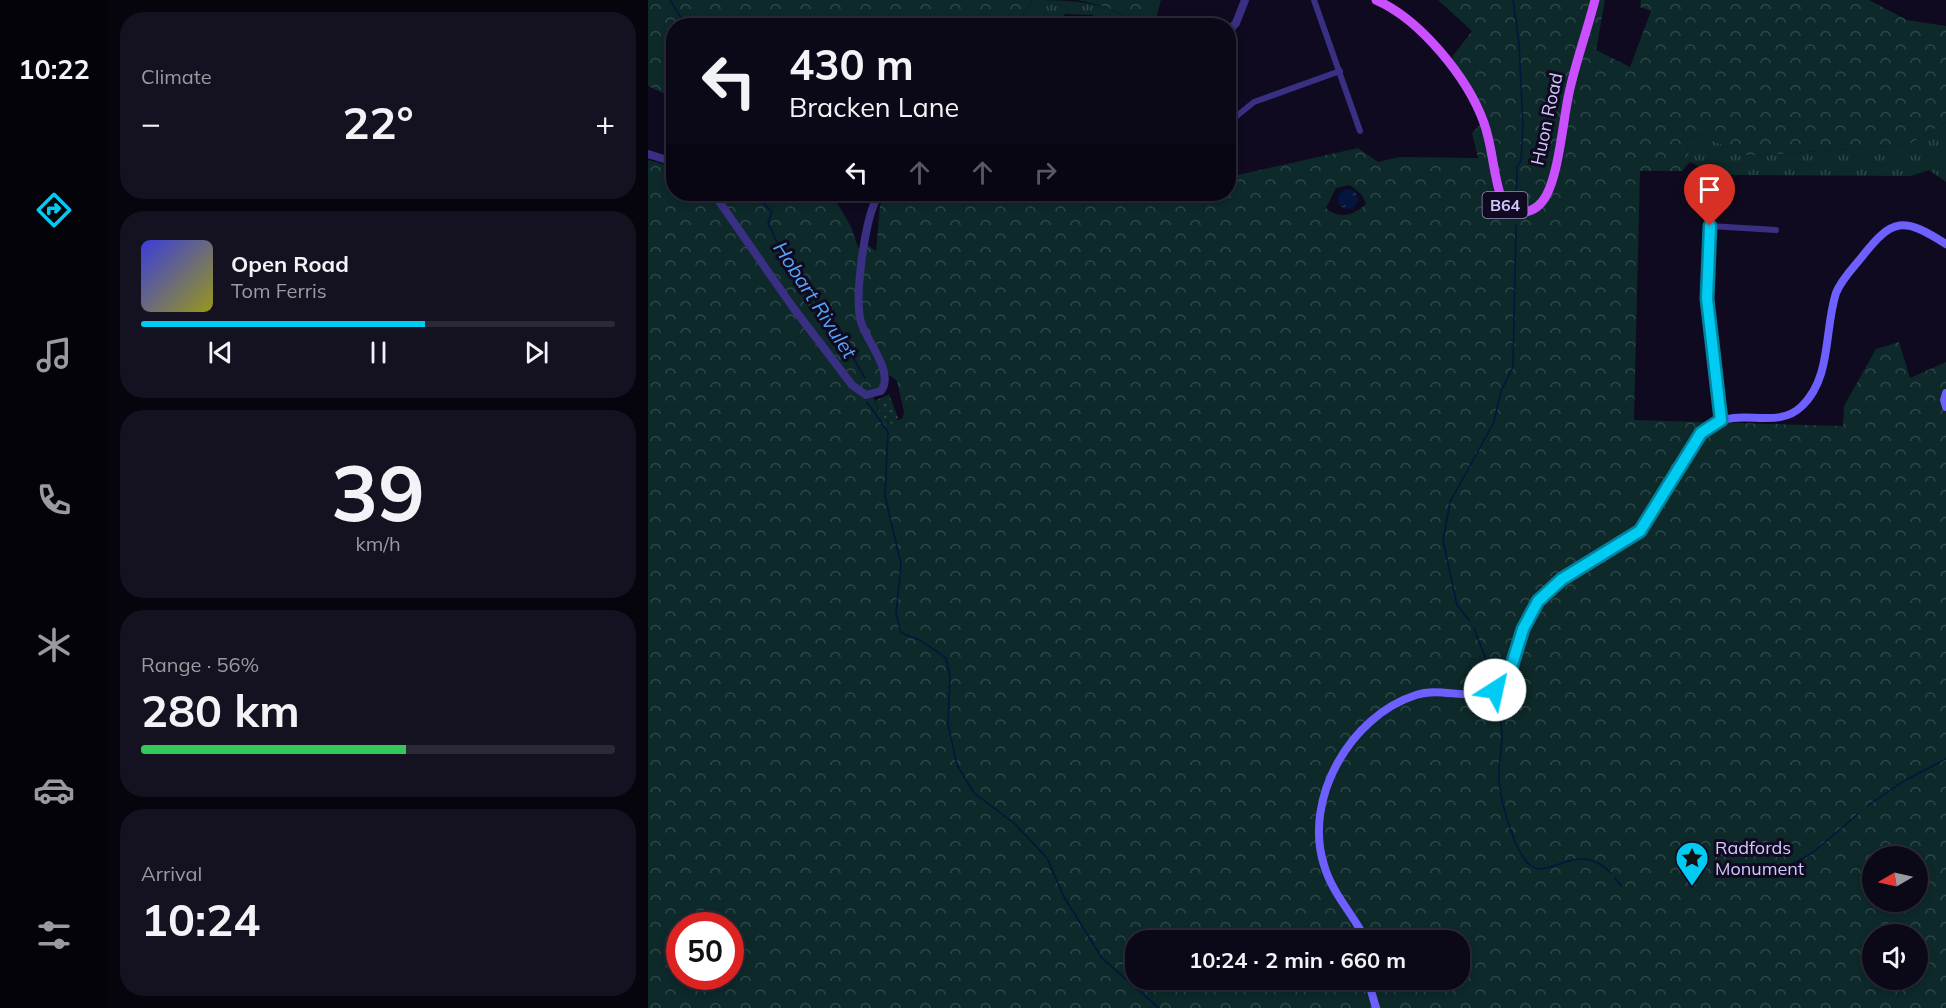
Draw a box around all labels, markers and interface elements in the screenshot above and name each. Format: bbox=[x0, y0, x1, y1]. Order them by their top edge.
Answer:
text: 430 m bbox=[789, 38, 914, 91]
icon: left bbox=[690, 42, 768, 120]
text: 10:22 bbox=[18, 52, 90, 86]
text: Climate bbox=[141, 64, 212, 89]
street label: Huon Road bbox=[1526, 71, 1568, 167]
text: Bracken Lane bbox=[789, 90, 959, 124]
text: 22° bbox=[342, 94, 414, 150]
text: − bbox=[141, 102, 161, 143]
text: + bbox=[595, 102, 615, 143]
icon: left bbox=[840, 156, 873, 189]
icon: ahead bbox=[903, 156, 936, 189]
icon: ahead bbox=[966, 156, 999, 189]
icon: right bbox=[1029, 156, 1062, 189]
pin bbox=[1684, 164, 1735, 226]
icon: arrive bbox=[1693, 173, 1726, 206]
icon: directions bbox=[33, 189, 75, 231]
road number: B64 bbox=[1482, 192, 1528, 218]
water label: Hobart Rivulet bbox=[768, 237, 863, 364]
text: Open Road bbox=[231, 250, 349, 278]
text: Tom Ferris bbox=[231, 278, 327, 303]
icon: music bbox=[33, 334, 75, 376]
icon: previous bbox=[204, 336, 237, 369]
icon: pause bbox=[362, 336, 395, 369]
icon: next bbox=[520, 336, 553, 369]
text: 39 bbox=[331, 443, 425, 541]
icon: phone bbox=[33, 479, 75, 521]
text: km/h bbox=[355, 531, 401, 556]
icon: climate bbox=[33, 624, 75, 666]
text: Range · 56% bbox=[141, 652, 259, 677]
position arrow bbox=[1463, 658, 1527, 722]
text: 280 km bbox=[141, 682, 300, 738]
icon: car bbox=[33, 769, 75, 811]
place label: Radfords Monument bbox=[1715, 836, 1804, 880]
place icon: Radfords Monument bbox=[1674, 840, 1710, 887]
north arrow bbox=[1862, 846, 1928, 912]
map controls bbox=[1862, 846, 1928, 990]
text: Arrival bbox=[141, 861, 202, 886]
text: 10:24 bbox=[141, 891, 260, 947]
speed limit sign: 50 bbox=[666, 912, 744, 990]
icon: filters bbox=[33, 914, 75, 956]
button: sound bbox=[1862, 924, 1928, 990]
text: 10:24 · 2 min · 660 m bbox=[1189, 946, 1406, 974]

